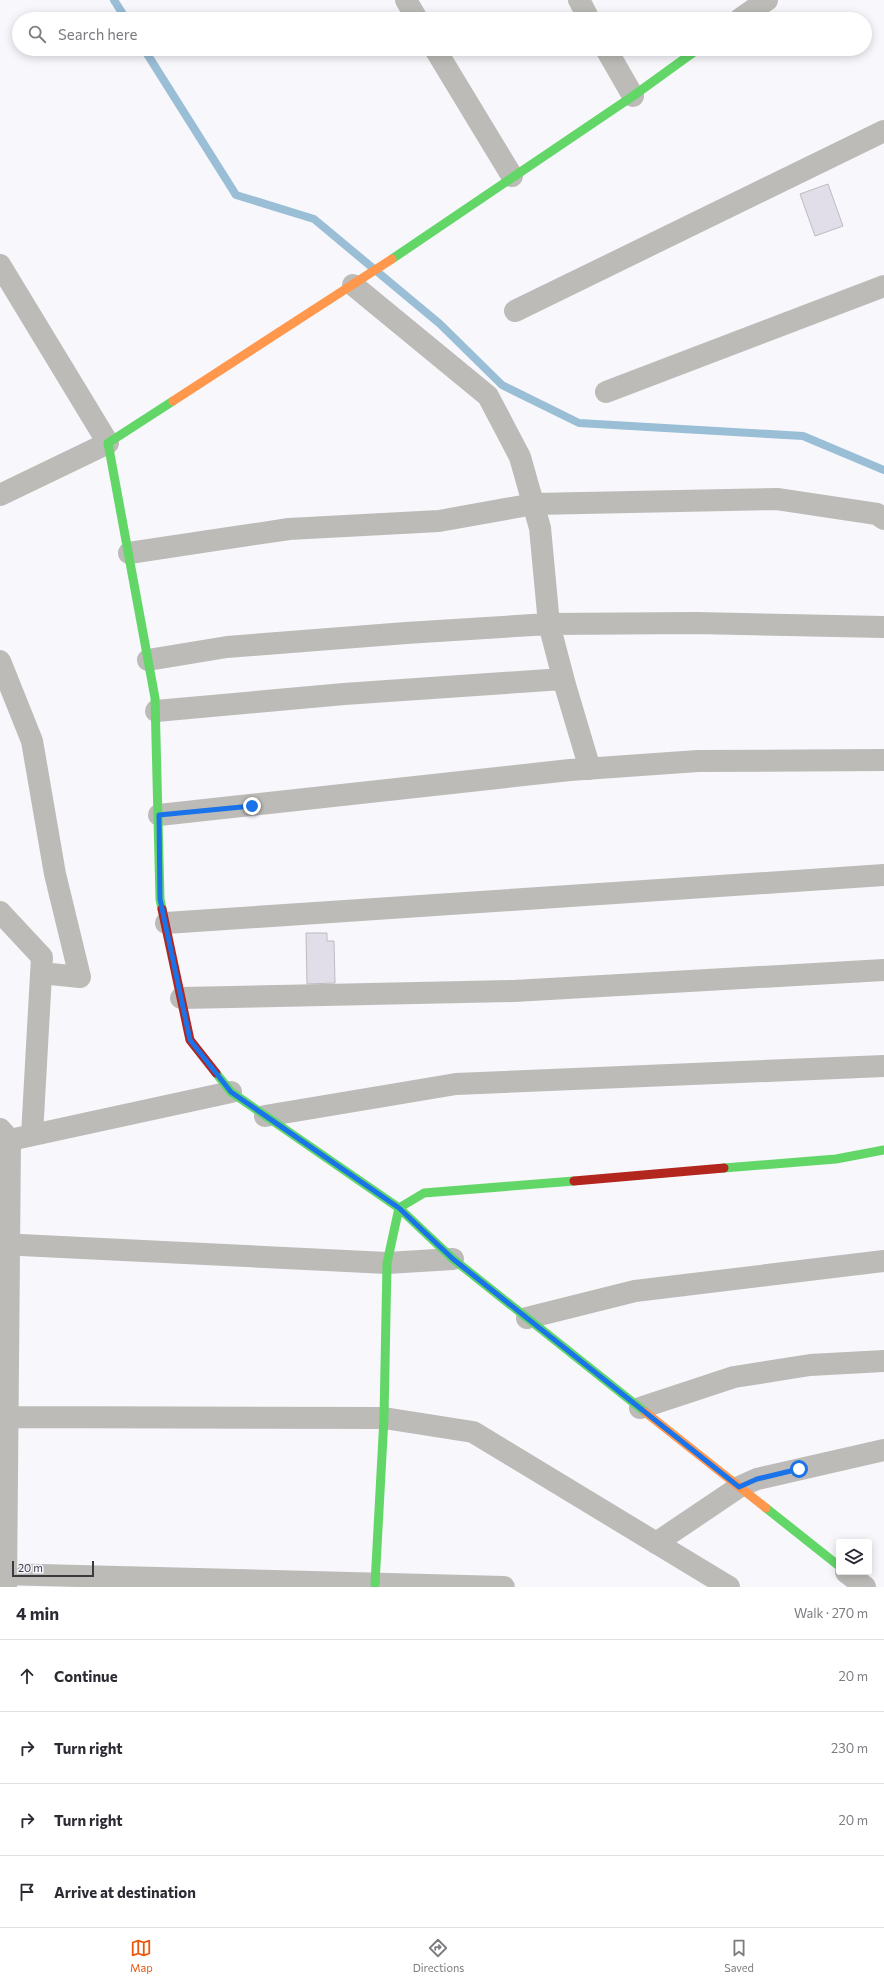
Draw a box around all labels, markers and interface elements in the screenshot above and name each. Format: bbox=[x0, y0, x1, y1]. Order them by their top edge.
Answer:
search box bbox=[12, 12, 872, 56]
icon: search bbox=[26, 23, 48, 45]
text: Search here bbox=[58, 25, 137, 43]
route end bbox=[243, 797, 261, 815]
route start bbox=[790, 1460, 808, 1478]
map controls bbox=[836, 1539, 872, 1575]
button: layers bbox=[836, 1539, 872, 1575]
scale bar bbox=[12, 1559, 94, 1578]
text: 20 m bbox=[18, 1561, 43, 1574]
text: 4 min bbox=[16, 1603, 59, 1624]
text: Walk · 270 m bbox=[794, 1605, 868, 1621]
icon: ahead bbox=[16, 1665, 38, 1687]
text: Continue bbox=[54, 1667, 118, 1685]
text: 20 m bbox=[839, 1668, 868, 1684]
icon: right bbox=[16, 1737, 38, 1759]
text: Turn right bbox=[54, 1739, 123, 1757]
text: 230 m bbox=[831, 1740, 868, 1756]
icon: right bbox=[16, 1809, 38, 1831]
text: Turn right bbox=[54, 1811, 123, 1829]
text: 20 m bbox=[839, 1812, 868, 1828]
icon: arrive bbox=[16, 1881, 38, 1903]
text: Arrive at destination bbox=[54, 1883, 196, 1901]
tab: Map bbox=[130, 1937, 153, 1974]
tab: Directions bbox=[413, 1937, 464, 1974]
tab: Saved bbox=[724, 1937, 754, 1974]

